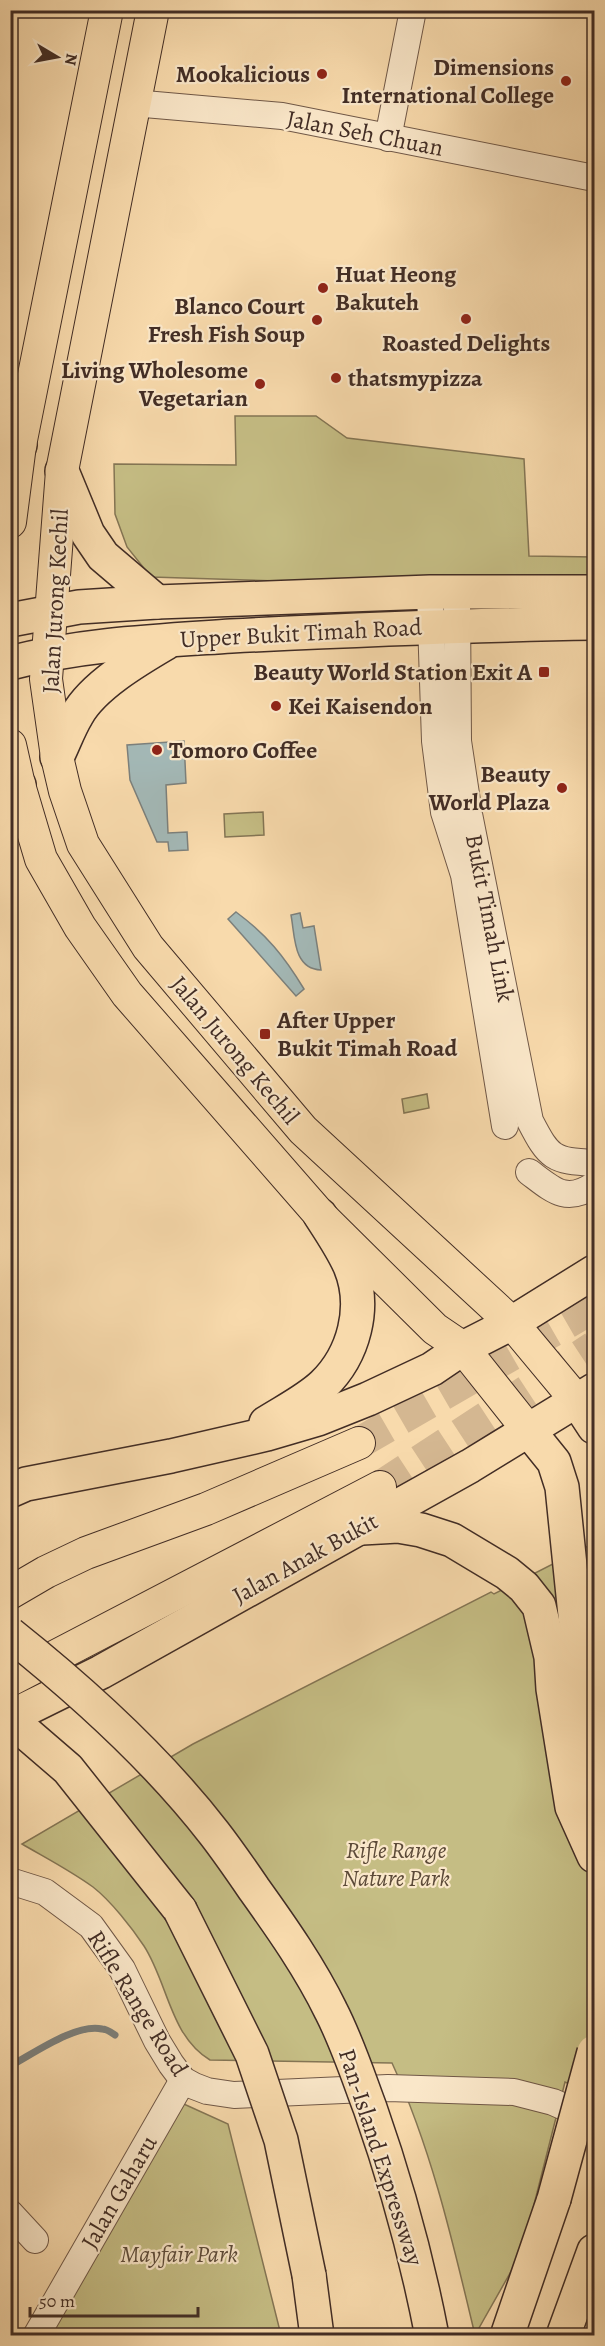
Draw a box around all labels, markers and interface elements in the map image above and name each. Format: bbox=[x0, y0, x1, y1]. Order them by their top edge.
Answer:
north arrow bbox=[27, 27, 87, 87]
place label: Dimensions International College bbox=[341, 51, 554, 111]
text: N bbox=[59, 52, 83, 67]
place label: Mookalicious bbox=[176, 58, 310, 90]
marker: Mookalicious bbox=[315, 67, 329, 81]
marker: Dimensions International College bbox=[559, 74, 573, 88]
street label: Jalan Seh Chuan bbox=[284, 102, 446, 164]
place label: Huat Heong Bakuteh bbox=[335, 258, 457, 318]
marker: Huat Heong Bakuteh bbox=[316, 281, 330, 295]
place label: Blanco Court Fresh Fish Soup bbox=[148, 290, 305, 350]
marker: Roasted Delights bbox=[459, 312, 473, 326]
marker: Blanco Court Fresh Fish Soup bbox=[310, 313, 324, 327]
place label: Roasted Delights bbox=[382, 327, 550, 359]
place label: Living Wholesome Vegetarian bbox=[61, 354, 249, 414]
place label: thatsmypizza bbox=[348, 362, 483, 394]
marker: thatsmypizza bbox=[329, 371, 343, 385]
marker: Living Wholesome Vegetarian bbox=[253, 377, 267, 391]
street label: Jalan Jurong Kechil bbox=[34, 508, 76, 694]
street label: Upper Bukit Timah Road bbox=[179, 611, 423, 655]
place label: Beauty World Station Exit A bbox=[253, 656, 533, 688]
marker: Beauty World Station Exit A bbox=[537, 665, 551, 679]
place label: Kei Kaisendon bbox=[288, 690, 433, 722]
marker: Kei Kaisendon bbox=[269, 699, 283, 713]
place label: Tomoro Coffee bbox=[169, 734, 317, 766]
marker: Tomoro Coffee bbox=[150, 743, 164, 757]
place label: Beauty World Plaza bbox=[428, 758, 551, 818]
marker: Beauty World Plaza bbox=[555, 781, 569, 795]
street label: Bukit Timah Link bbox=[458, 831, 522, 1005]
street label: Jalan Jurong Kechil bbox=[163, 969, 307, 1131]
place label: After Upper Bukit Timah Road bbox=[276, 1004, 458, 1064]
marker: After Upper Bukit Timah Road bbox=[258, 1027, 272, 1041]
street label: Jalan Anak Bukit bbox=[227, 1505, 384, 1611]
park label: Rifle Range Nature Park bbox=[342, 1834, 450, 1894]
street label: Rifle Range Road bbox=[80, 1924, 196, 2082]
street label: Pan-Island Expressway bbox=[331, 2044, 431, 2270]
street label: Jalan Gaharu bbox=[74, 2129, 164, 2255]
park label: Mayfair Park bbox=[120, 2238, 238, 2270]
scale bar bbox=[30, 2280, 198, 2318]
text: 50 m bbox=[39, 2289, 75, 2313]

